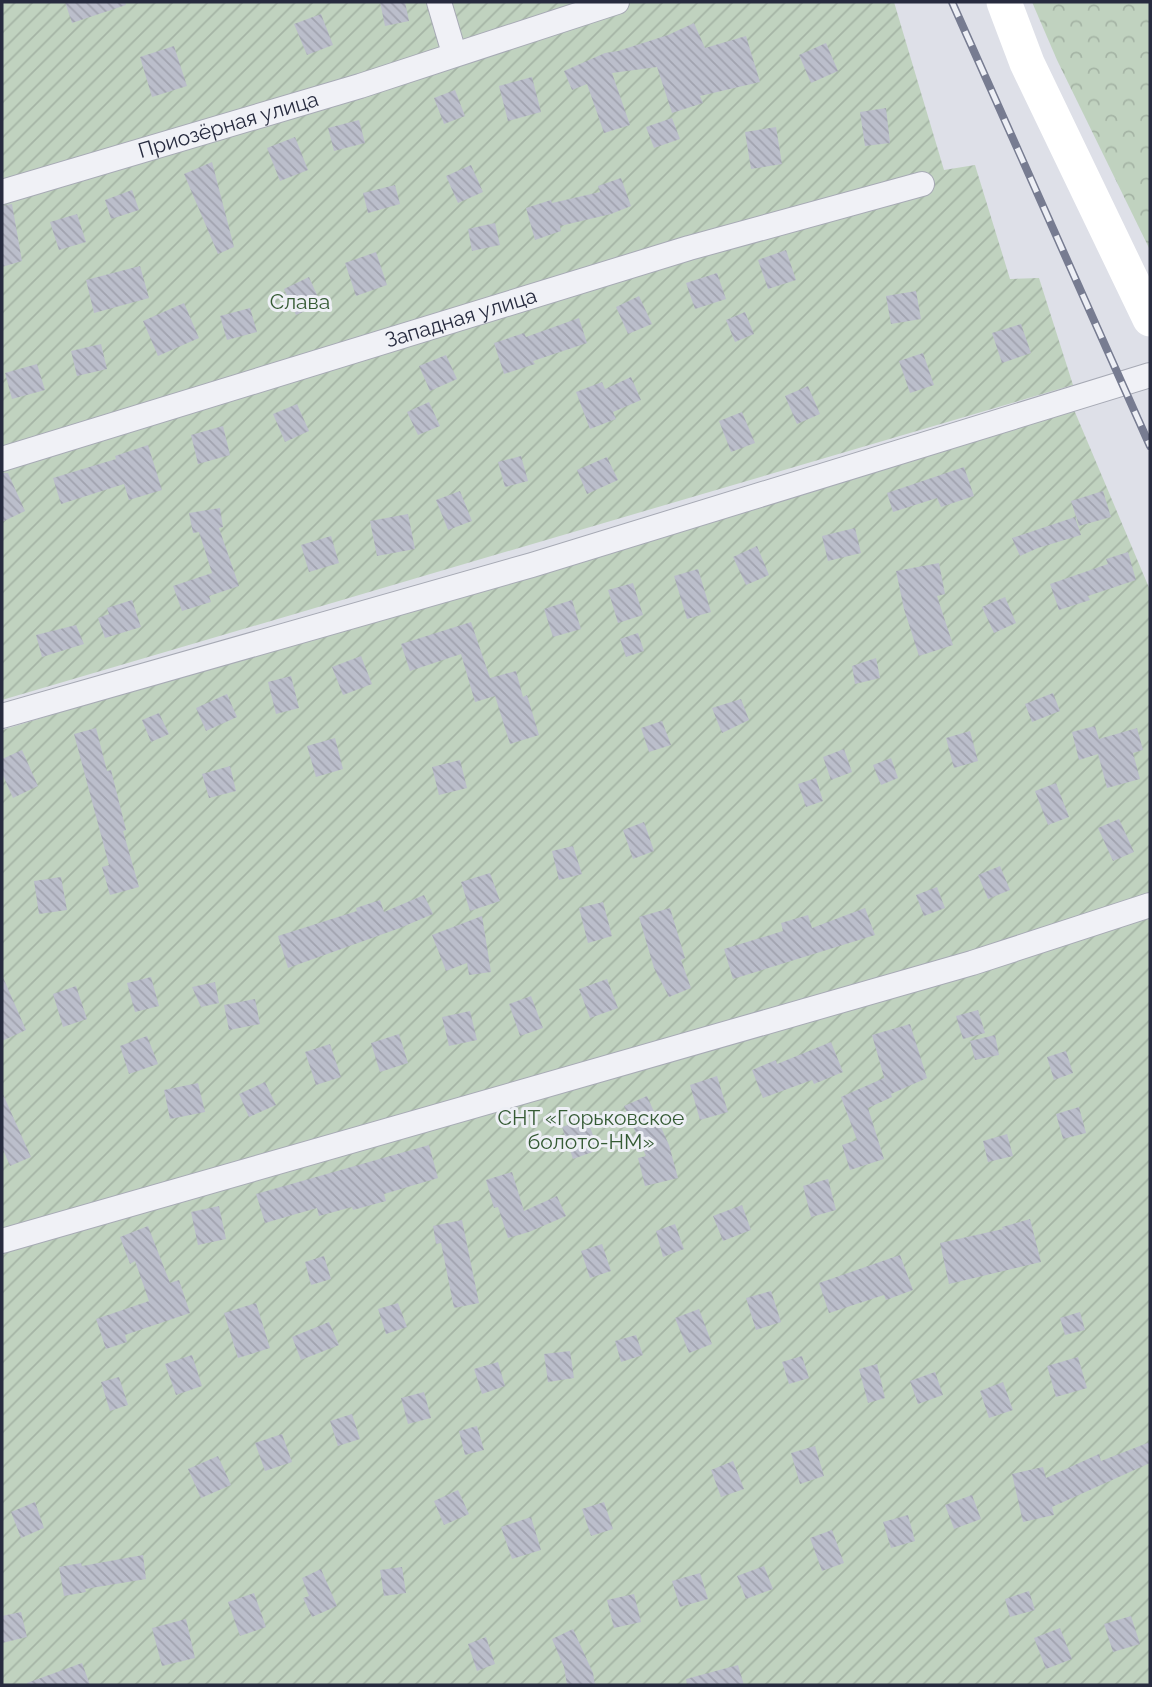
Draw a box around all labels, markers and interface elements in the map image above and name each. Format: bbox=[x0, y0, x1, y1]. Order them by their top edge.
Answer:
street label: Приозёрная улица bbox=[135, 86, 321, 163]
street label: Западная улица bbox=[382, 283, 540, 353]
park label: Слава bbox=[270, 289, 330, 314]
park label: СНТ «Горьковское болото-НМ» bbox=[498, 1105, 684, 1154]

